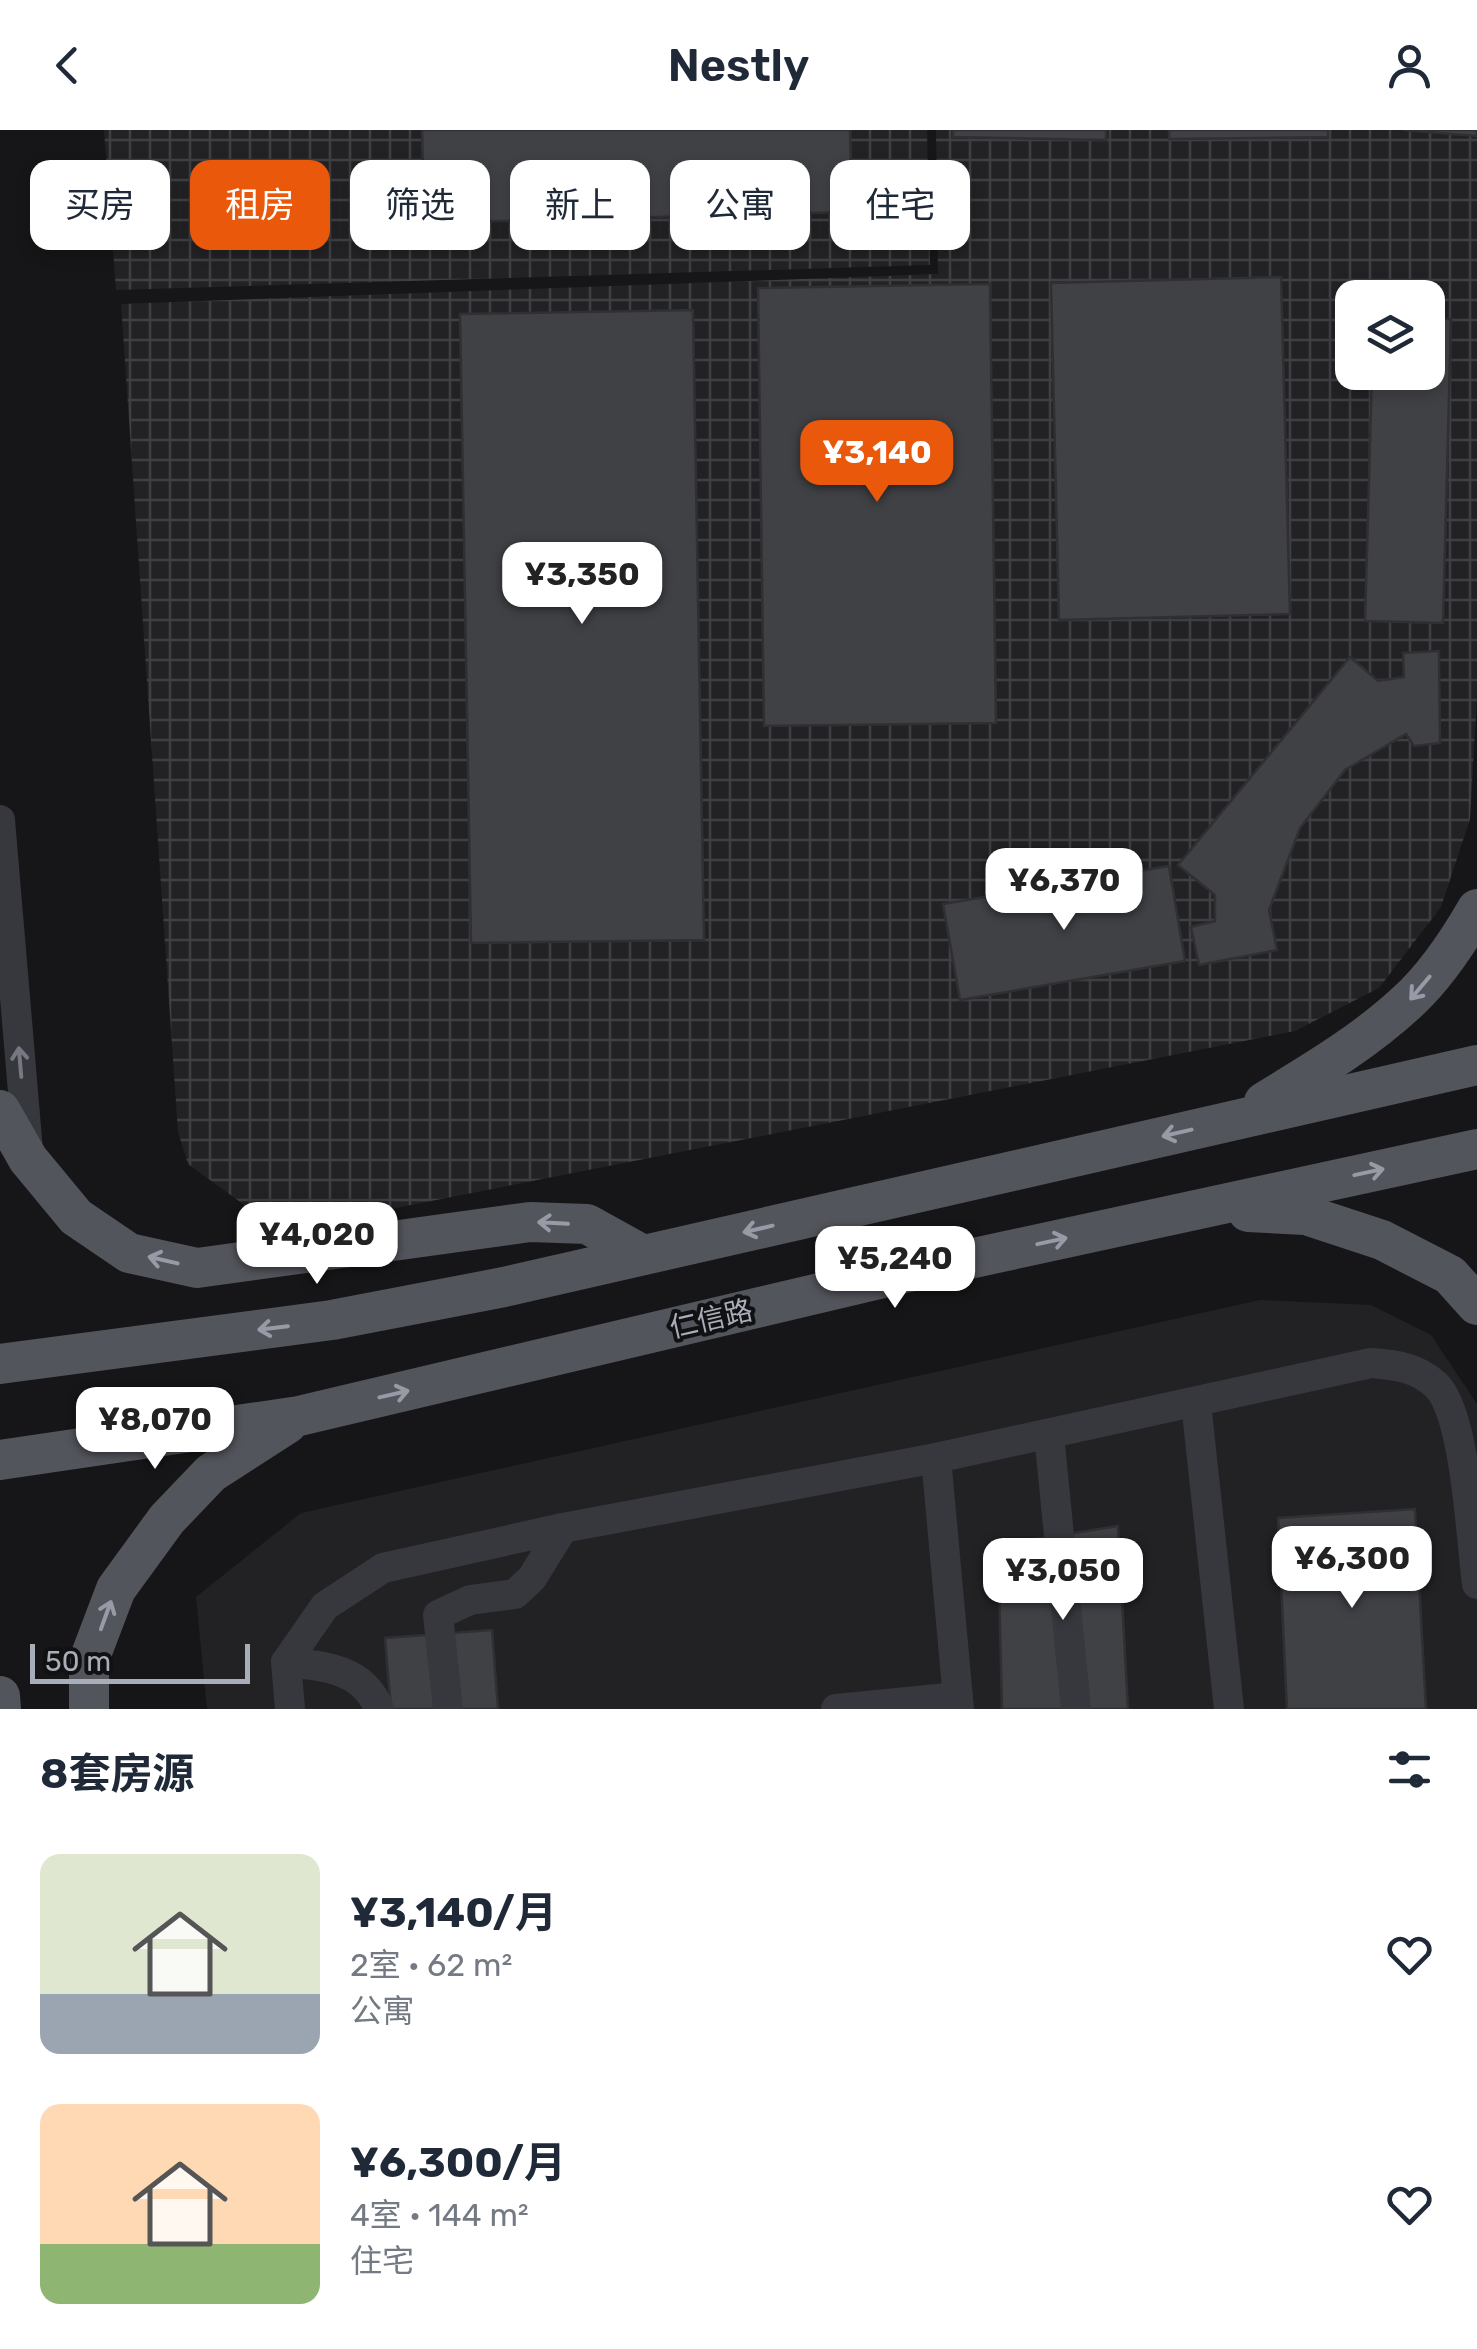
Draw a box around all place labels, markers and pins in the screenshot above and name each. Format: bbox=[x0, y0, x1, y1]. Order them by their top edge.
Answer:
pin: ¥3,140 bbox=[796, 420, 958, 505]
pin: ¥3,350 bbox=[501, 542, 663, 627]
pin: ¥6,370 bbox=[983, 848, 1145, 933]
pin: ¥4,020 bbox=[236, 1202, 398, 1287]
pin: ¥5,240 bbox=[814, 1226, 976, 1311]
pin: ¥8,070 bbox=[74, 1387, 236, 1472]
pin: ¥6,300 bbox=[1271, 1526, 1433, 1611]
pin: ¥3,050 bbox=[982, 1538, 1144, 1623]

